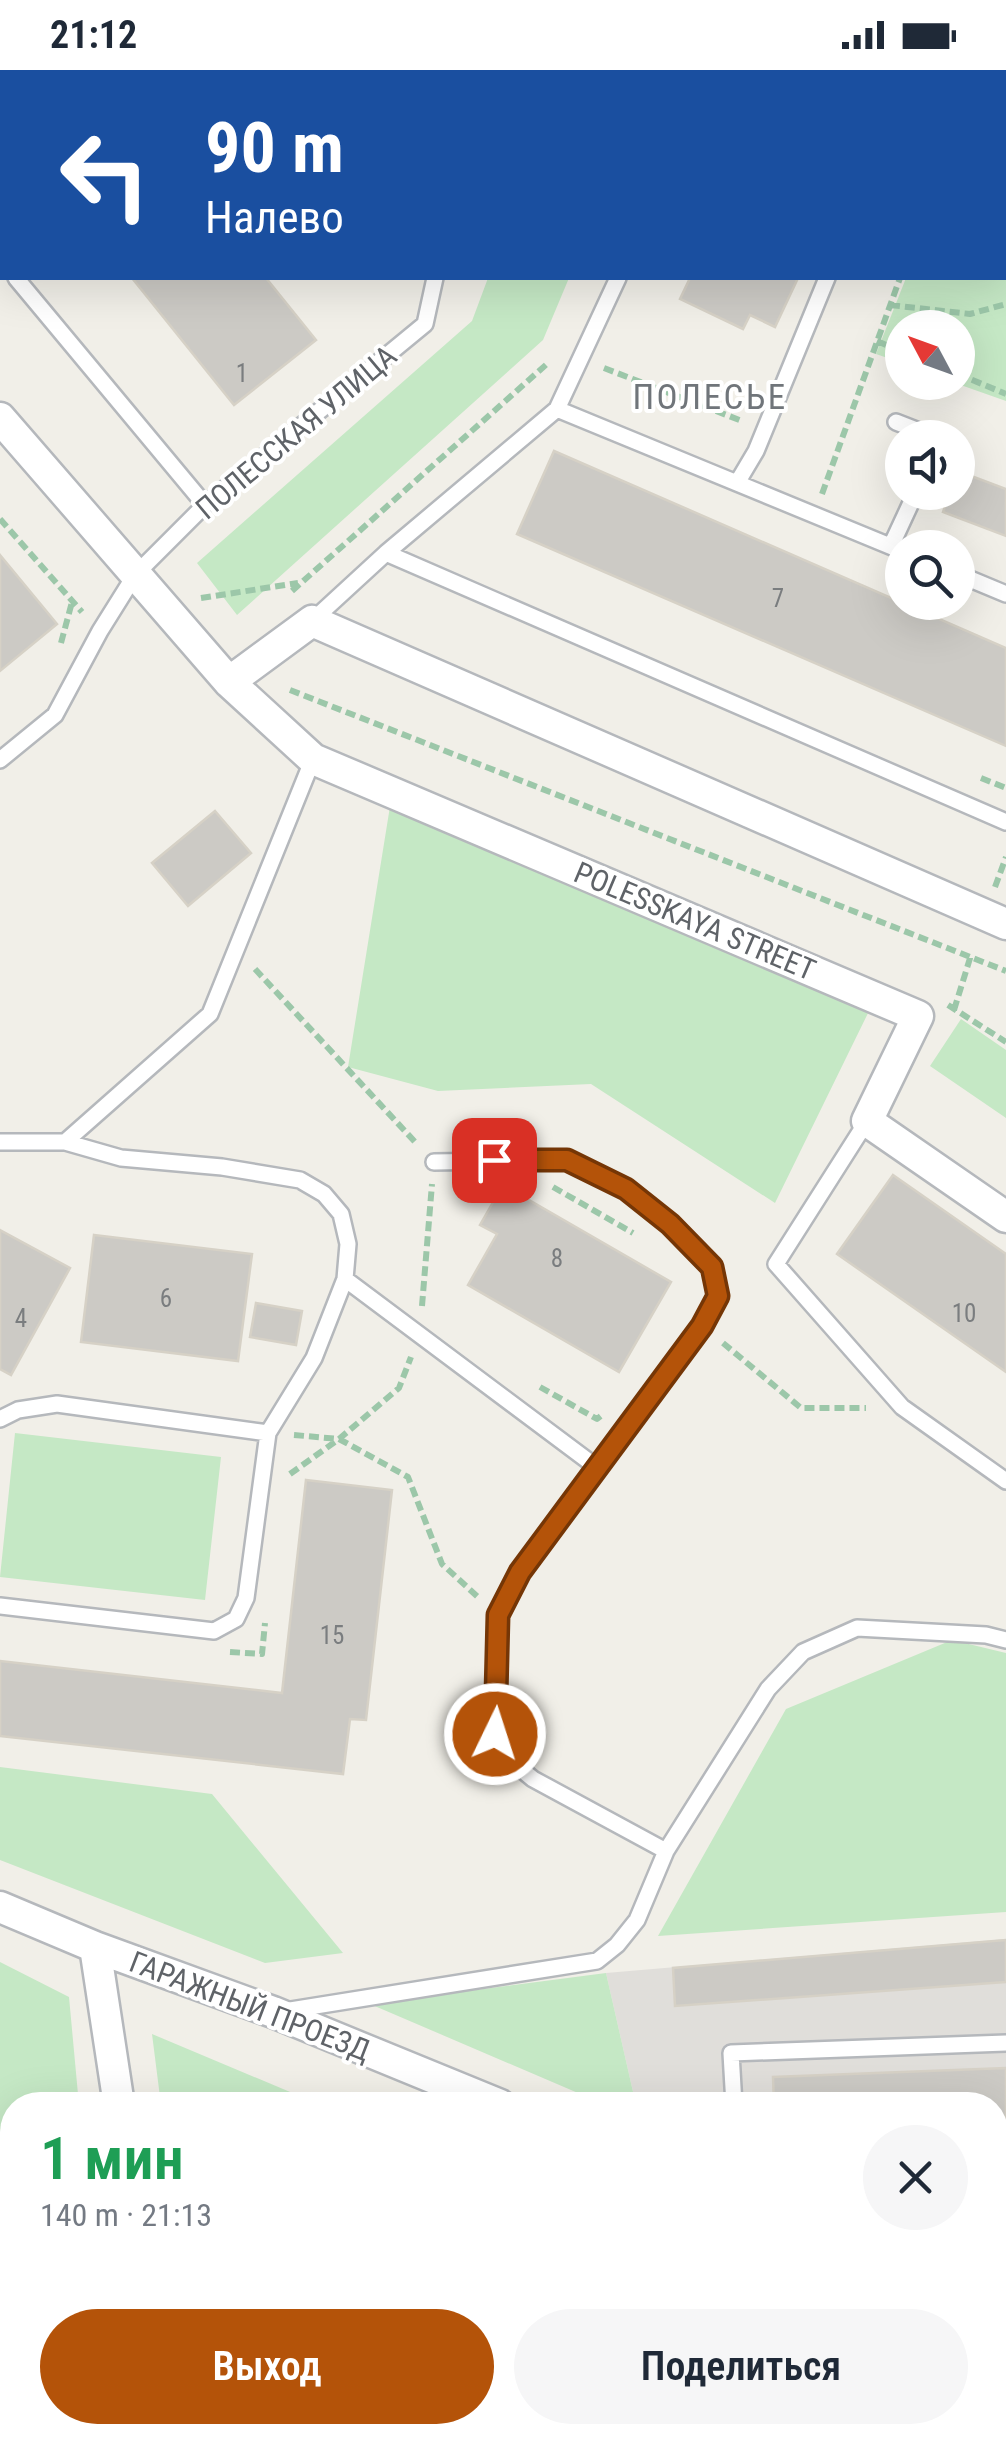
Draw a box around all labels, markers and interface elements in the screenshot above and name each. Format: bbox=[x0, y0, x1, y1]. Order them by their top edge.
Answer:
text: 21:12 bbox=[50, 13, 137, 57]
text: 90 m bbox=[205, 107, 344, 189]
icon: left bbox=[40, 110, 170, 240]
text: Налево bbox=[205, 191, 344, 244]
north arrow bbox=[885, 310, 975, 400]
map controls bbox=[885, 310, 975, 620]
street label: ПОЛЕССКАЯ УЛИЦА bbox=[189, 338, 403, 526]
house number: 1 bbox=[236, 359, 248, 388]
district label: ПОЛЕСЬЕ bbox=[632, 377, 788, 418]
button: sound bbox=[885, 420, 975, 510]
button: search bbox=[885, 530, 975, 620]
house number: 7 bbox=[772, 584, 784, 613]
street label: POLESSKAYA STREET bbox=[569, 854, 821, 988]
pin bbox=[452, 1118, 537, 1203]
icon: arrive bbox=[467, 1133, 522, 1188]
house number: 8 bbox=[551, 1244, 563, 1273]
house number: 6 bbox=[160, 1284, 172, 1313]
house number: 10 bbox=[952, 1299, 976, 1328]
house number: 4 bbox=[15, 1304, 27, 1333]
house number: 15 bbox=[320, 1621, 344, 1650]
position arrow bbox=[443, 1682, 547, 1786]
street label: ГАРАЖНЫЙ ПРОЕЗД bbox=[125, 1944, 375, 2068]
text: 1 мин bbox=[40, 2123, 184, 2194]
button: close bbox=[863, 2125, 968, 2230]
text: 140 m · 21:13 bbox=[40, 2196, 212, 2234]
button: Выход bbox=[40, 2309, 494, 2424]
button: Поделиться bbox=[514, 2309, 968, 2424]

